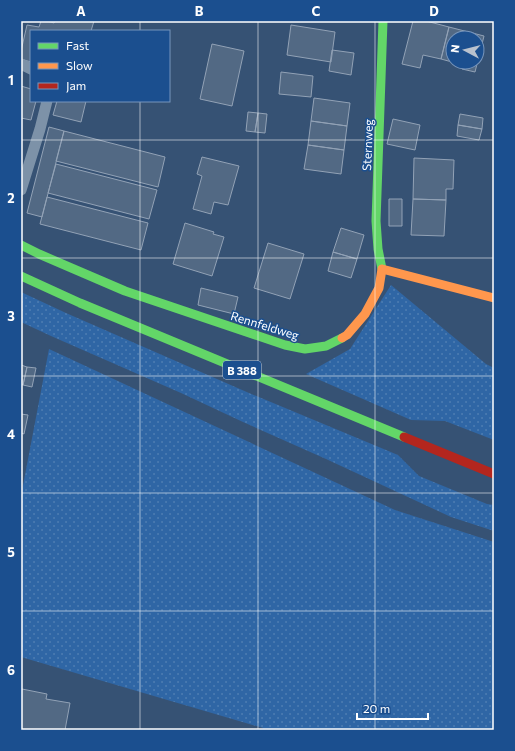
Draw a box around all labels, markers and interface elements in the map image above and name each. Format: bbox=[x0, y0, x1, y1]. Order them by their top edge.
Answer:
text: A bbox=[76, 3, 86, 19]
text: B bbox=[195, 3, 204, 19]
text: C bbox=[312, 3, 321, 19]
text: D bbox=[429, 3, 439, 19]
legend bbox=[30, 30, 170, 102]
north arrow bbox=[445, 30, 485, 70]
text: Fast bbox=[66, 38, 89, 52]
text: N bbox=[448, 44, 462, 54]
text: Slow bbox=[66, 58, 93, 72]
text: 1 bbox=[8, 72, 14, 88]
text: Jam bbox=[66, 78, 86, 93]
street label: Sternweg bbox=[359, 118, 375, 171]
text: 2 bbox=[7, 190, 15, 206]
text: 3 bbox=[7, 308, 15, 324]
street label: Rennfeldweg bbox=[229, 308, 301, 342]
road number: B 388 bbox=[223, 361, 261, 379]
text: 4 bbox=[7, 426, 15, 442]
text: 5 bbox=[7, 544, 15, 560]
text: 6 bbox=[7, 662, 15, 678]
scale bar bbox=[357, 695, 428, 721]
text: 20 m bbox=[363, 701, 390, 715]

